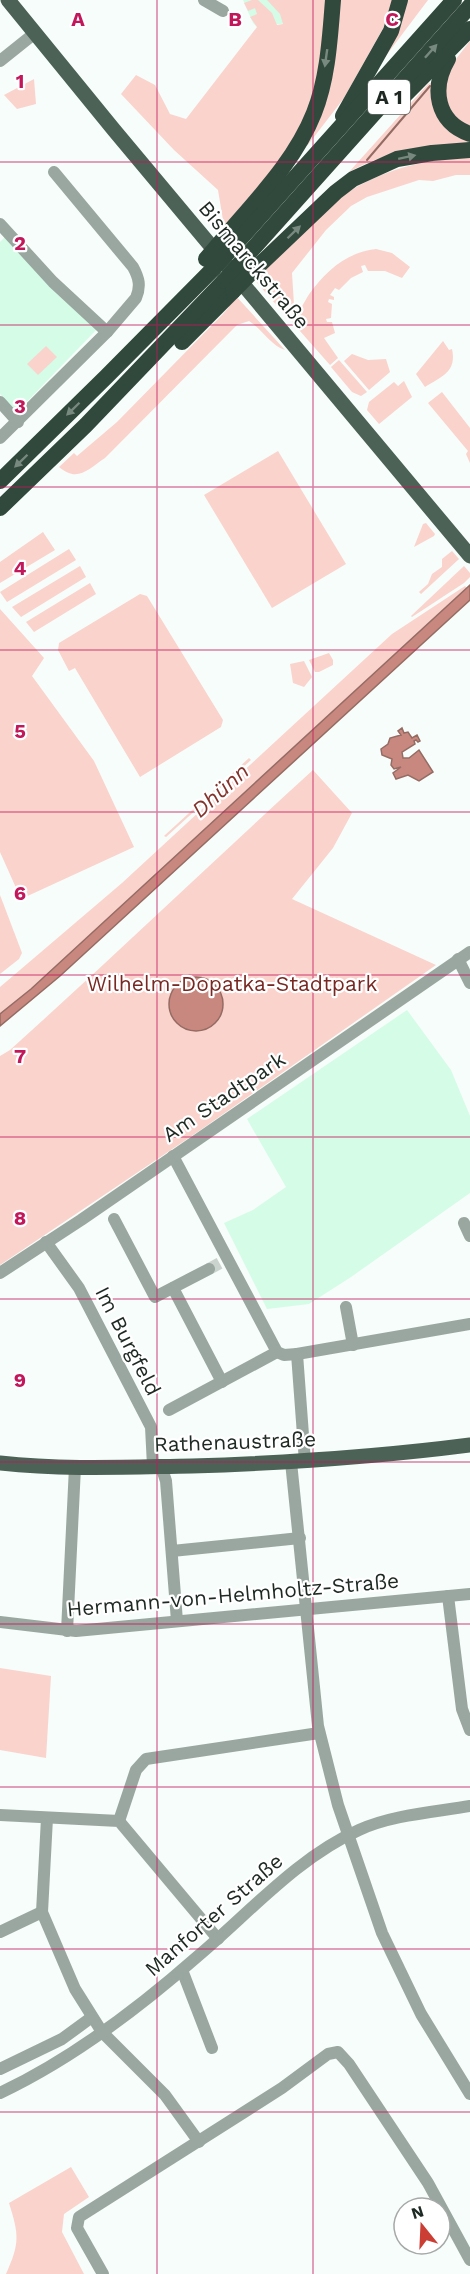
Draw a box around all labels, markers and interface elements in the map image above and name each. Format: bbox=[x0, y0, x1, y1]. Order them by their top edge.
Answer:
text: A bbox=[71, 7, 85, 31]
text: B bbox=[228, 7, 242, 31]
text: C bbox=[385, 7, 399, 31]
one-way arrow bbox=[424, 43, 438, 58]
one-way arrow bbox=[322, 49, 331, 68]
text: 1 bbox=[16, 69, 24, 93]
road number: A 1 bbox=[368, 80, 410, 114]
one-way arrow bbox=[398, 152, 417, 161]
street label: Bismarckstraße bbox=[194, 196, 315, 334]
one-way arrow bbox=[287, 225, 301, 239]
text: 2 bbox=[14, 231, 26, 255]
text: 3 bbox=[14, 394, 26, 418]
one-way arrow bbox=[67, 402, 81, 416]
one-way arrow bbox=[14, 454, 28, 468]
text: 4 bbox=[14, 556, 27, 580]
text: 5 bbox=[14, 719, 26, 743]
water label: Dhünn bbox=[187, 758, 254, 822]
text: 6 bbox=[14, 881, 26, 905]
park label: Wilhelm-Dopatka-Stadtpark bbox=[87, 971, 377, 996]
text: 7 bbox=[14, 1044, 26, 1068]
street label: Am Stadtpark bbox=[158, 1046, 290, 1147]
text: 8 bbox=[14, 1206, 26, 1230]
street label: Im Burgfeld bbox=[90, 1282, 167, 1399]
text: 9 bbox=[14, 1368, 26, 1392]
street label: Rathenaustraße bbox=[153, 1426, 317, 1457]
street label: Hermann-von-Helmholtz-Straße bbox=[66, 1568, 400, 1621]
street label: Manforter Straße bbox=[140, 1848, 288, 1981]
north arrow bbox=[392, 2196, 452, 2256]
text: N bbox=[409, 2201, 426, 2223]

